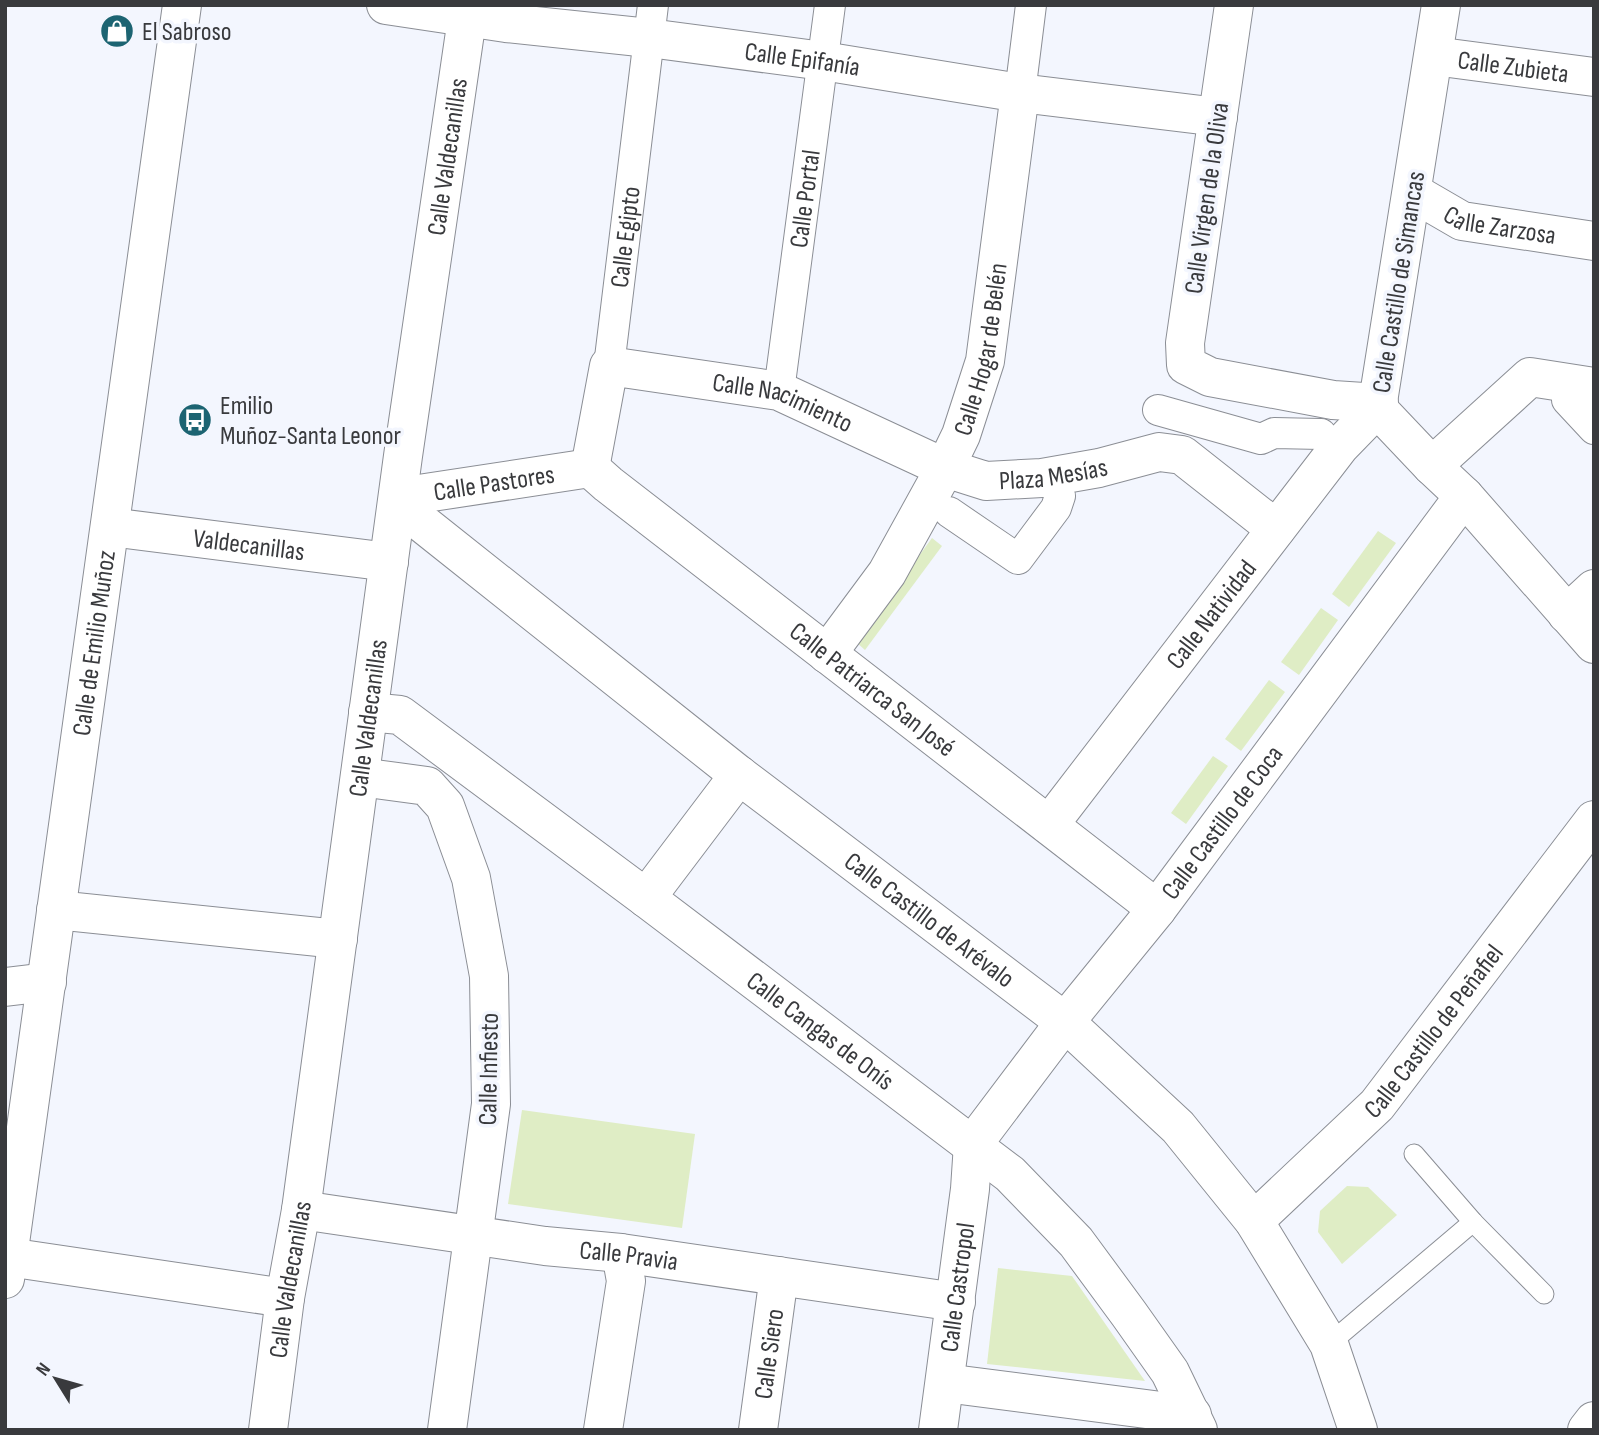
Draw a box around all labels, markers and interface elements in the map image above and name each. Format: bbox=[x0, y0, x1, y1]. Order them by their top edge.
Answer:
shop icon: El Sabroso bbox=[98, 12, 136, 50]
place label: El Sabroso bbox=[142, 17, 232, 48]
street label: Calle Epifanía bbox=[743, 37, 862, 84]
street label: Calle Zubieta bbox=[1456, 45, 1571, 91]
street label: Calle Valdecanillas bbox=[421, 76, 475, 238]
street label: Calle Virgen de la Oliva bbox=[1179, 101, 1236, 296]
street label: Calle Portal bbox=[784, 148, 828, 250]
street label: Calle Castillo de Simancas bbox=[1367, 169, 1432, 395]
street label: Calle Egipto bbox=[605, 185, 648, 289]
street label: Calle Zarzosa bbox=[1437, 200, 1558, 252]
street label: Calle Hogar de Belén bbox=[948, 261, 1015, 440]
street label: Calle Nacimiento bbox=[710, 367, 857, 440]
place label: Emilio Muñoz-Santa Leonor bbox=[220, 391, 402, 452]
bus stop icon: Emilio Muñoz-Santa Leonor bbox=[176, 401, 214, 439]
street label: Plaza Mesías bbox=[998, 452, 1111, 497]
street label: Calle Pastores bbox=[432, 460, 557, 509]
street label: Valdecanillas bbox=[191, 524, 306, 568]
street label: Calle de Emilio Muñoz bbox=[67, 549, 123, 738]
street label: Calle Natividad bbox=[1161, 554, 1264, 676]
street label: Calle Patriarca San José bbox=[783, 616, 961, 764]
street label: Calle Valdecanillas bbox=[343, 638, 395, 799]
street label: Calle Castillo de Coca bbox=[1155, 740, 1290, 906]
street label: Calle Castillo de Arévalo bbox=[838, 846, 1020, 995]
street label: Calle Castillo de Peñafiel bbox=[1359, 939, 1510, 1126]
street label: Calle Cangas de Onís bbox=[740, 966, 900, 1097]
street label: Calle Infiesto bbox=[473, 1013, 506, 1126]
street label: Calle Valdecanillas bbox=[263, 1199, 319, 1360]
street label: Calle Castropol bbox=[935, 1221, 982, 1354]
street label: Calle Pravia bbox=[578, 1235, 680, 1278]
street label: Calle Siero bbox=[748, 1307, 791, 1401]
north arrow bbox=[21, 1344, 91, 1414]
text: N bbox=[31, 1359, 56, 1381]

